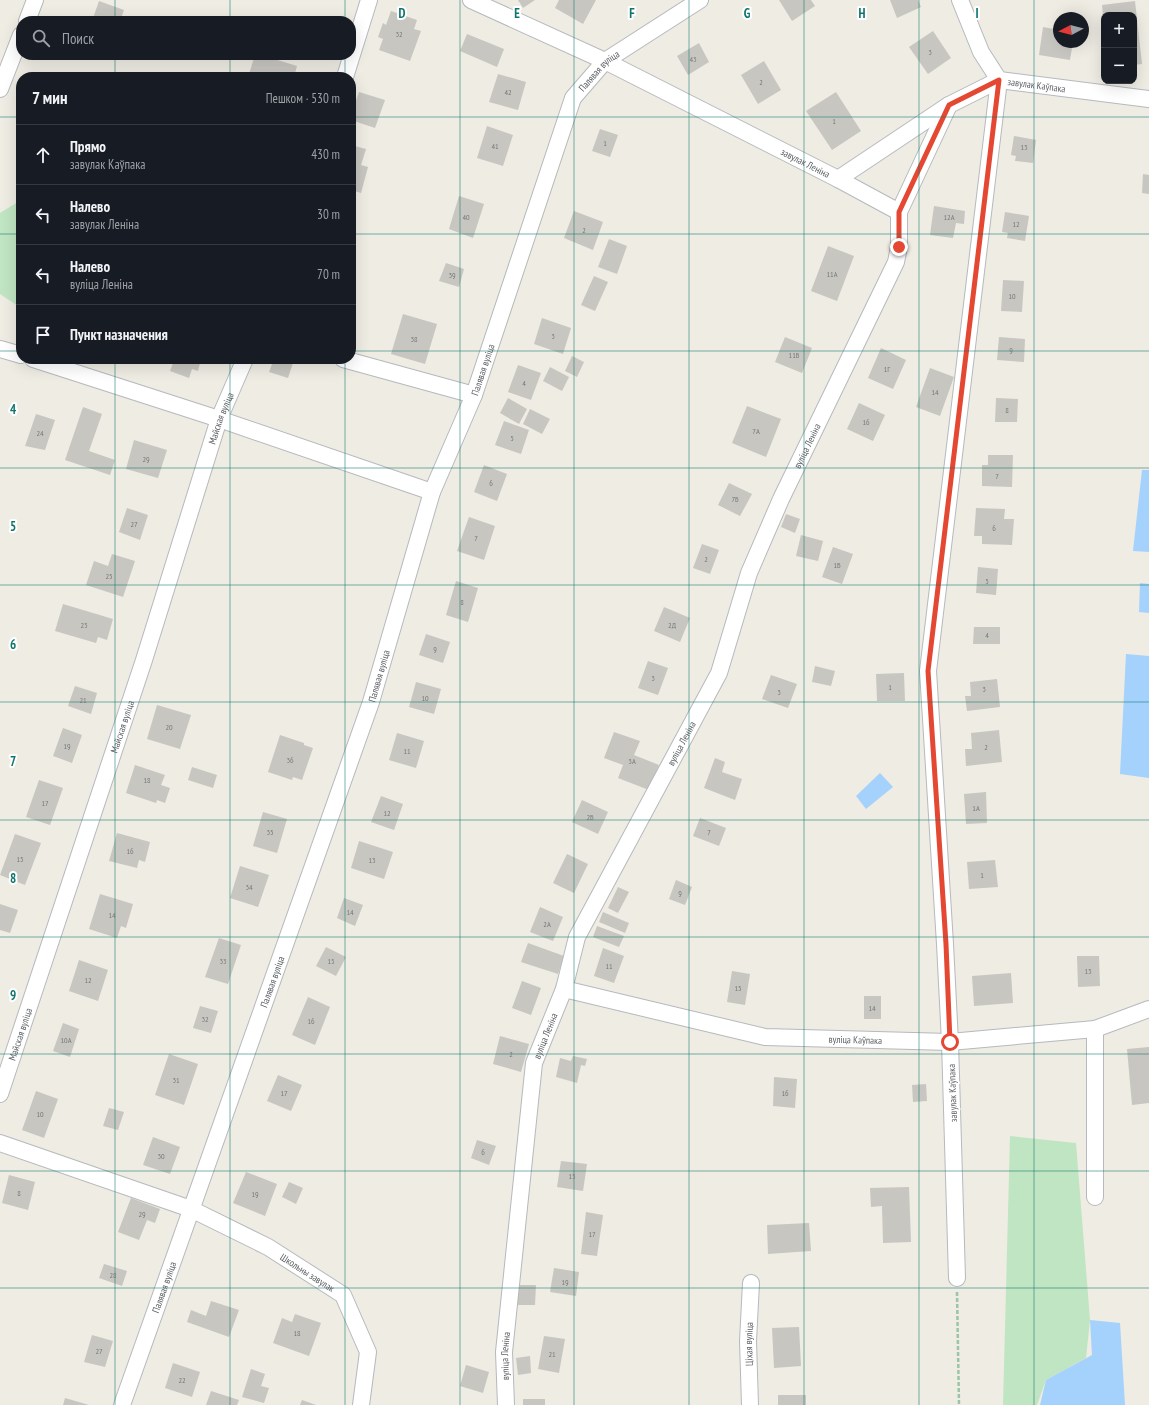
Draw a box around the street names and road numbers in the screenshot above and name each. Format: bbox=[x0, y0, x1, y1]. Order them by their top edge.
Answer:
street label: Палявая вуліца bbox=[576, 48, 622, 94]
street label: завулак Каўпака bbox=[1007, 75, 1066, 95]
street label: завулак Леніна bbox=[779, 145, 832, 181]
street label: Палявая вуліца bbox=[468, 342, 498, 397]
street label: Майская вуліца bbox=[206, 390, 237, 446]
street label: вуліца Леніна bbox=[791, 421, 824, 471]
street label: Палявая вуліца bbox=[365, 648, 393, 704]
street label: Майская вуліца bbox=[108, 699, 137, 755]
street label: вуліца Леніна bbox=[664, 719, 699, 768]
street label: Палявая вуліца bbox=[257, 955, 287, 1009]
street label: Майская вуліца bbox=[6, 1006, 35, 1062]
street label: вуліца Леніна bbox=[530, 1011, 561, 1061]
street label: вуліца Каўпака bbox=[828, 1033, 882, 1047]
street label: завулак Каўпака bbox=[945, 1064, 960, 1122]
street label: Школьны завулак bbox=[278, 1251, 337, 1295]
street label: Палявая вуліца bbox=[149, 1260, 179, 1315]
street label: Ціхая вуліца bbox=[742, 1322, 756, 1366]
street label: вуліца Леніна bbox=[498, 1331, 513, 1380]

